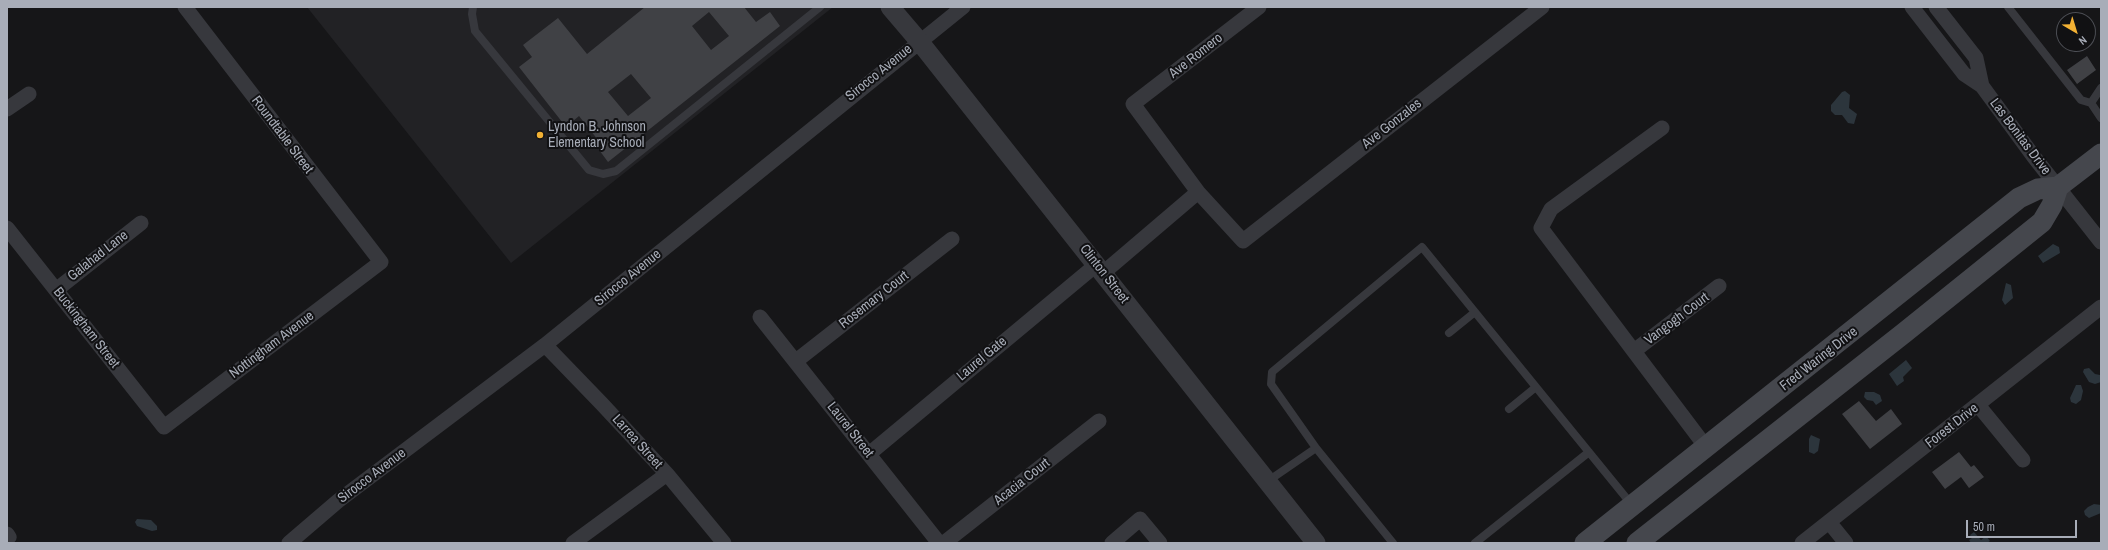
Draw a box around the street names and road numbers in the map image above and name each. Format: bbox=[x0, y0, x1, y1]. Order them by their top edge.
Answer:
street label: Ave Romero bbox=[1166, 30, 1226, 82]
street label: Sirocco Avenue bbox=[842, 41, 916, 105]
street label: Roundtable Street bbox=[247, 93, 317, 177]
street label: Ave Gonzales bbox=[1359, 95, 1425, 153]
street label: Las Bonitas Drive bbox=[1986, 96, 2054, 178]
street label: Galahad Lane bbox=[64, 227, 132, 285]
street label: Clinton Street bbox=[1076, 241, 1132, 307]
street label: Sirocco Avenue bbox=[591, 246, 665, 310]
street label: Rosemary Court bbox=[836, 268, 912, 332]
street label: Buckingham Street bbox=[49, 284, 123, 372]
street label: Vangogh Court bbox=[1641, 289, 1713, 349]
street label: Nottingham Avenue bbox=[227, 308, 317, 382]
street label: Fred Waring Drive bbox=[1777, 323, 1861, 395]
street label: Laurel Gate bbox=[954, 333, 1010, 385]
street label: Laurel Street bbox=[823, 399, 877, 461]
street label: Forest Drive bbox=[1922, 400, 1982, 452]
street label: Larrea Street bbox=[608, 411, 666, 473]
street label: Sirocco Avenue bbox=[335, 445, 409, 507]
street label: Acacia Court bbox=[991, 455, 1053, 509]

